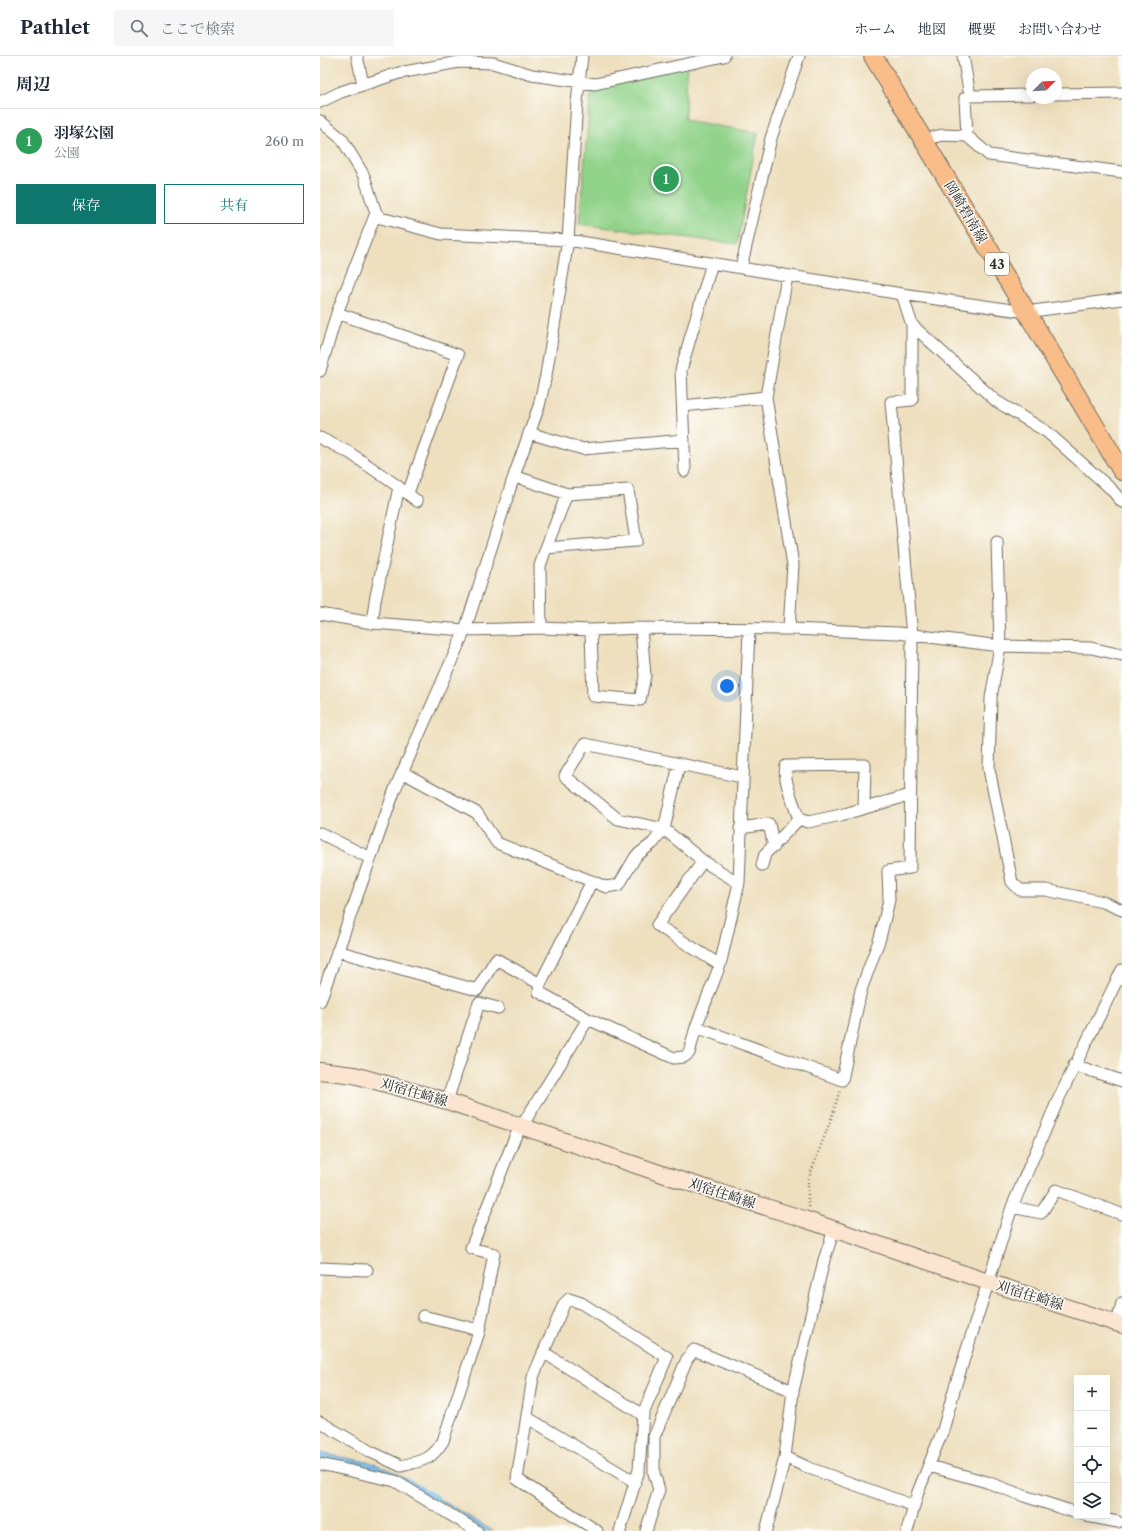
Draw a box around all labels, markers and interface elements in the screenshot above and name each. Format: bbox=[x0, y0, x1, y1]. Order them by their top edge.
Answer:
search box bbox=[114, 10, 394, 46]
text: Pathlet bbox=[20, 16, 90, 39]
icon: search bbox=[128, 17, 150, 39]
text: ここで検索 bbox=[160, 19, 235, 38]
text: ホーム bbox=[854, 20, 896, 38]
text: 地図 bbox=[918, 20, 946, 38]
text: 概要 bbox=[968, 20, 996, 38]
text: お問い合わせ bbox=[1018, 20, 1102, 38]
north arrow bbox=[1026, 68, 1062, 104]
text: 周辺 bbox=[16, 74, 50, 94]
text: 羽塚公園 bbox=[54, 123, 114, 142]
text: 1 bbox=[26, 133, 32, 149]
text: 260 m bbox=[265, 133, 304, 149]
text: 公園 bbox=[54, 144, 80, 160]
pin: 1 bbox=[653, 164, 679, 194]
street label: 岡崎碧南線 bbox=[940, 177, 992, 247]
button: 保存 bbox=[16, 184, 156, 224]
button: 共有 bbox=[164, 184, 304, 224]
road number: 43 bbox=[985, 253, 1009, 275]
your location bbox=[717, 676, 737, 696]
street label: 刈宿住崎線 bbox=[378, 1074, 450, 1110]
street label: 刈宿住崎線 bbox=[686, 1174, 758, 1212]
street label: 刈宿住崎線 bbox=[994, 1276, 1066, 1314]
map controls bbox=[1074, 1375, 1110, 1519]
button: + bbox=[1074, 1375, 1110, 1411]
button: − bbox=[1074, 1411, 1110, 1447]
button: locate bbox=[1074, 1447, 1110, 1483]
button: layers bbox=[1074, 1483, 1110, 1519]

